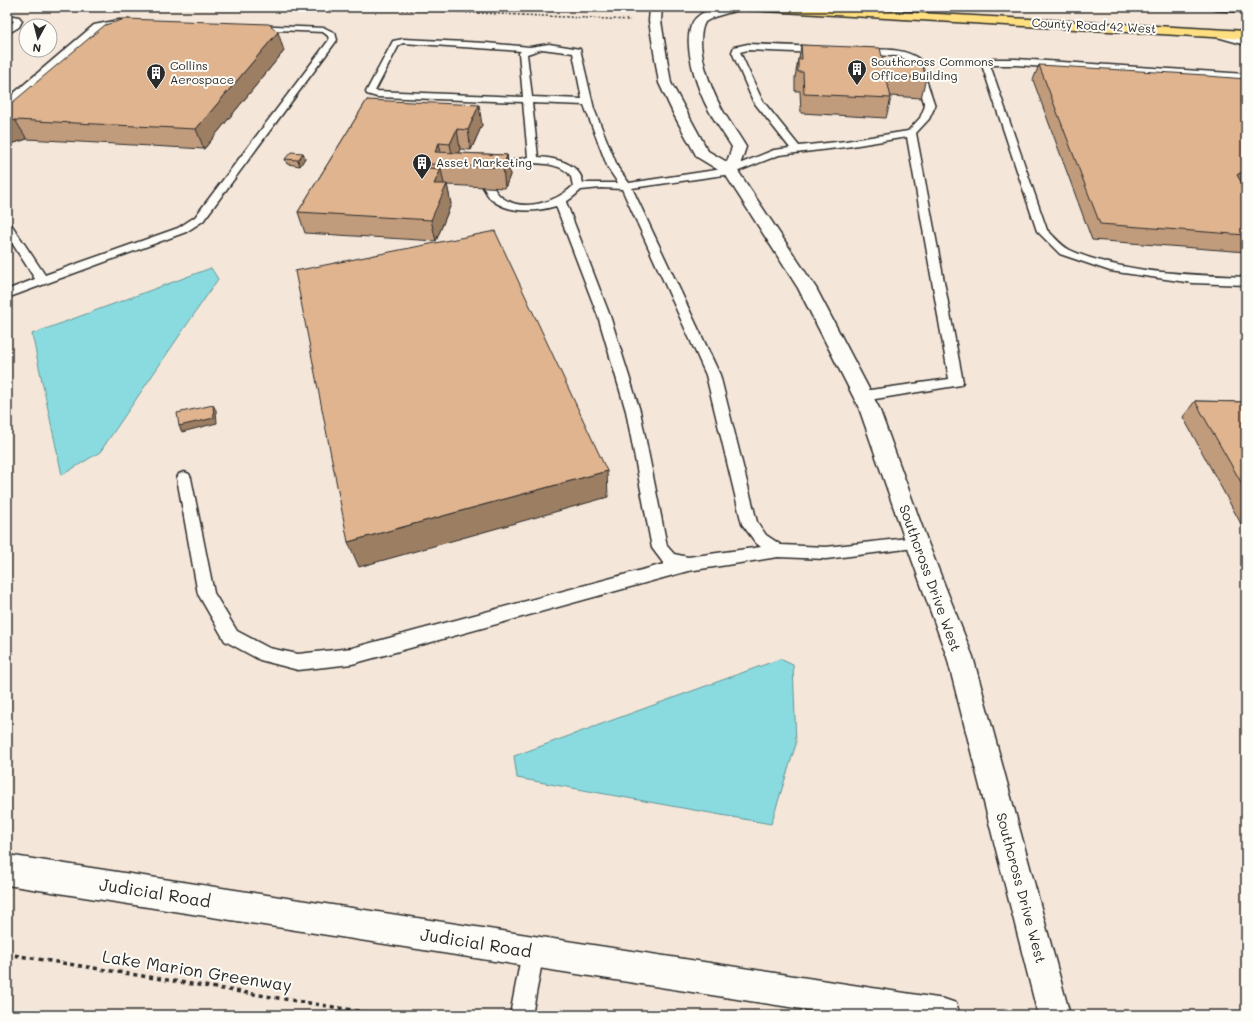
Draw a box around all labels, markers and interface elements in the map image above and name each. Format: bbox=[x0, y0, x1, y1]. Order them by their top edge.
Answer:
street label: County Road 42 West bbox=[1031, 14, 1157, 36]
north arrow bbox=[18, 18, 58, 58]
text: N bbox=[32, 40, 42, 56]
place label: Southcross Commons Office Building bbox=[871, 53, 994, 83]
place label: Collins Aerospace bbox=[170, 57, 234, 87]
building icon: Southcross Commons Office Building bbox=[846, 58, 868, 86]
building icon: Collins Aerospace bbox=[145, 62, 167, 90]
building icon: Asset Marketing bbox=[411, 152, 433, 180]
place label: Asset Marketing bbox=[436, 154, 532, 170]
street label: Southcross Drive West bbox=[895, 502, 966, 654]
street label: Southcross Drive West bbox=[992, 811, 1051, 965]
street label: Judicial Road bbox=[98, 872, 213, 912]
street label: Judicial Road bbox=[419, 922, 534, 962]
street label: Lake Marion Greenway bbox=[101, 944, 294, 996]

